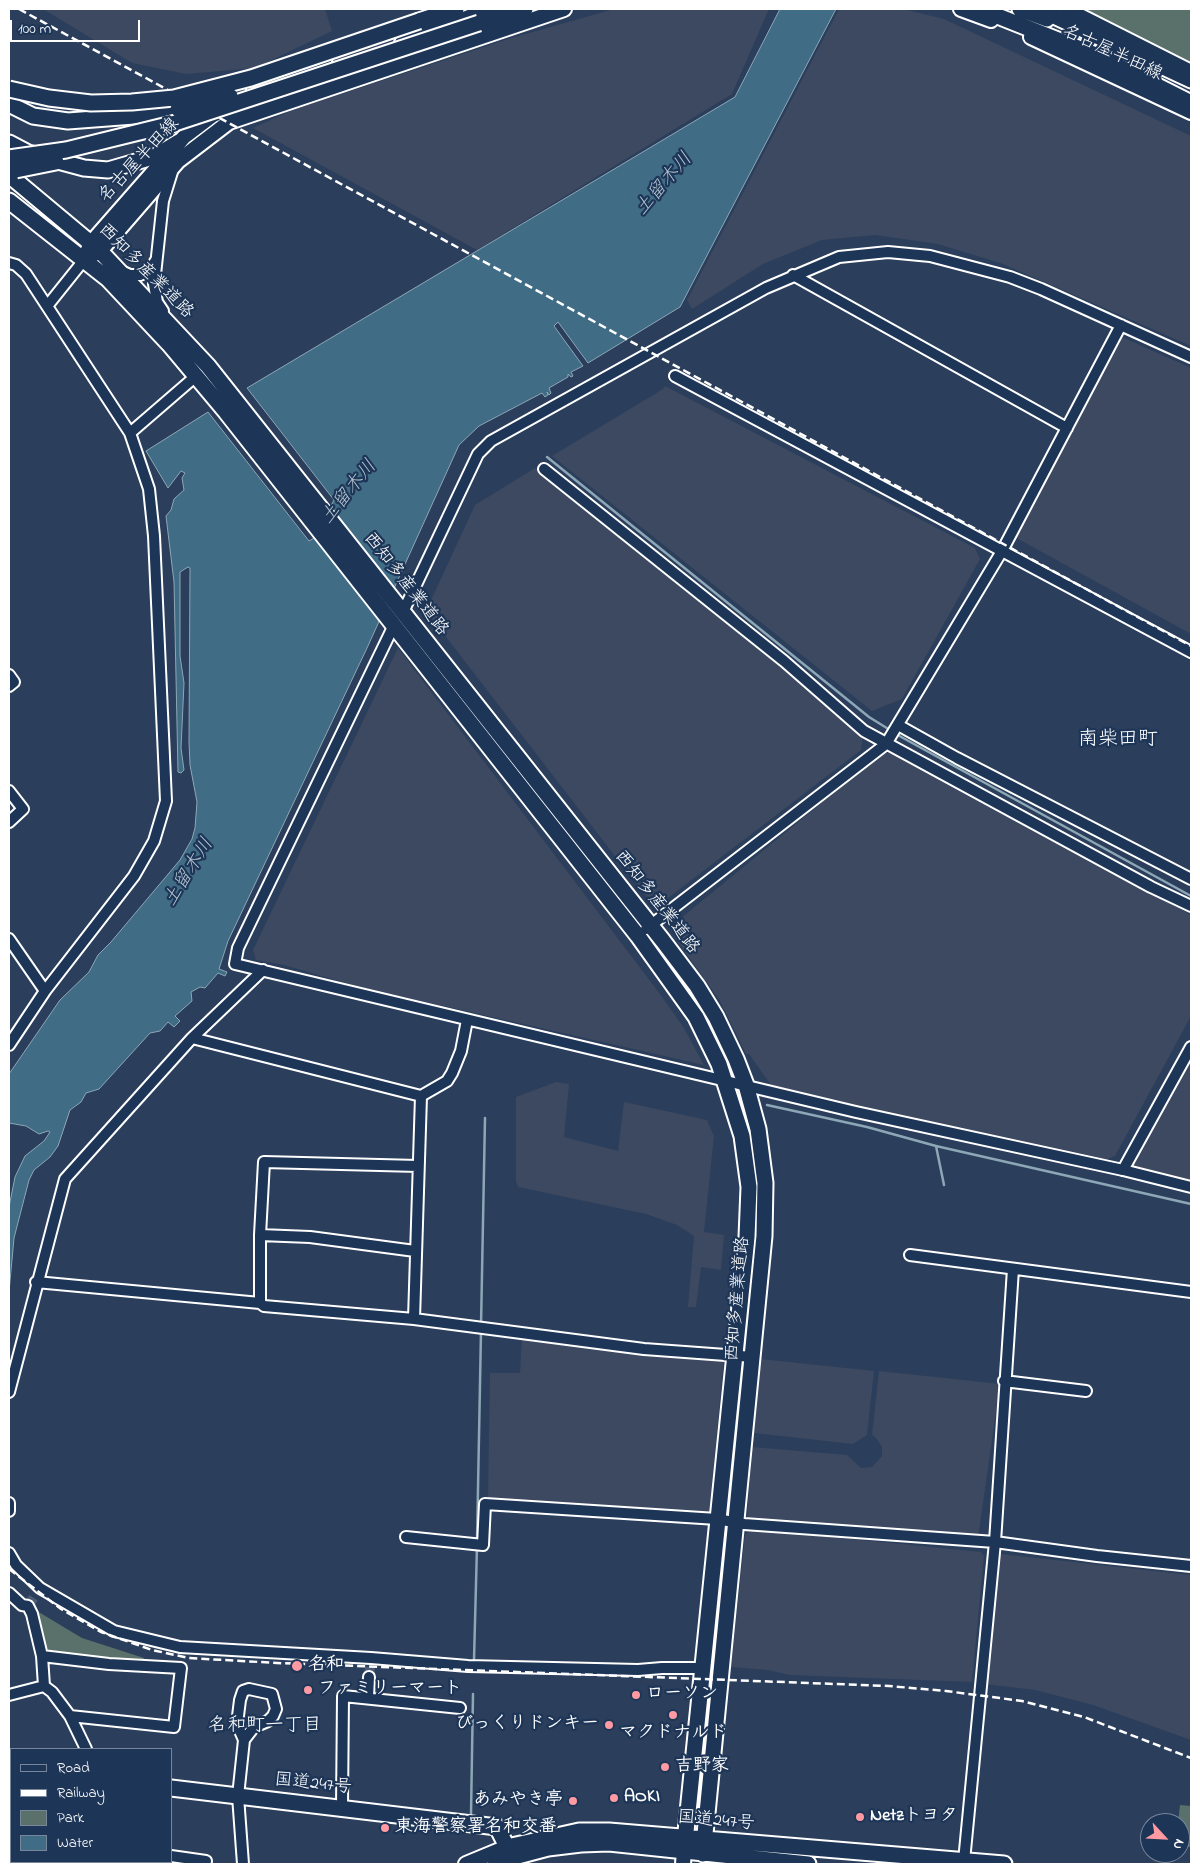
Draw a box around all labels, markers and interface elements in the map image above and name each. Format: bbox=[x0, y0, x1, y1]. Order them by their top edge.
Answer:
scale bar bbox=[12, 10, 142, 42]
text: 100 m bbox=[18, 18, 51, 40]
street label: 名古屋半田線 bbox=[1058, 21, 1166, 87]
street label: 名古屋半田線 bbox=[95, 114, 185, 208]
water label: 土留木川 bbox=[631, 149, 699, 221]
street label: 西知多産業道路 bbox=[93, 220, 197, 324]
water label: 土留木川 bbox=[317, 456, 383, 530]
street label: 西知多産業道路 bbox=[358, 529, 452, 641]
district label: 南柴田町 bbox=[1078, 729, 1158, 753]
water label: 土留木川 bbox=[160, 835, 220, 911]
street label: 西知多産業道路 bbox=[609, 847, 703, 959]
street label: 西知多産業道路 bbox=[723, 1235, 755, 1363]
place label: 名和 bbox=[308, 1655, 344, 1677]
marker: 名和 bbox=[290, 1659, 304, 1673]
place label: ファミリーマート bbox=[318, 1679, 462, 1701]
marker: ファミリーマート bbox=[302, 1684, 314, 1696]
place label: ローソン bbox=[646, 1684, 718, 1706]
marker: ローソン bbox=[630, 1689, 642, 1701]
marker: マクドナルド bbox=[667, 1709, 679, 1721]
place label: びっくりドンキー bbox=[455, 1714, 599, 1736]
district label: 名和町一丁目 bbox=[208, 1716, 322, 1738]
marker: びっくりドンキー bbox=[603, 1719, 615, 1731]
place label: マクドナルド bbox=[619, 1723, 727, 1745]
legend bbox=[10, 1748, 172, 1863]
place label: 吉野家 bbox=[675, 1756, 729, 1778]
text: Road bbox=[57, 1757, 90, 1779]
marker: 吉野家 bbox=[659, 1761, 671, 1773]
street label: 国道247号 bbox=[273, 1770, 353, 1800]
text: Railway bbox=[57, 1782, 105, 1804]
place label: AOKI bbox=[624, 1787, 660, 1809]
place label: あみやき亭 bbox=[473, 1790, 563, 1812]
marker: AOKI bbox=[608, 1792, 620, 1804]
marker: あみやき亭 bbox=[567, 1795, 579, 1807]
place label: Netzトヨタ bbox=[870, 1806, 958, 1828]
text: Park bbox=[57, 1807, 84, 1829]
street label: 国道247号 bbox=[676, 1808, 756, 1836]
marker: Netzトヨタ bbox=[854, 1811, 866, 1823]
north arrow bbox=[1140, 1813, 1190, 1863]
place label: 東海警察署名和交番 bbox=[395, 1817, 557, 1839]
marker: 東海警察署名和交番 bbox=[379, 1822, 391, 1834]
text: Water bbox=[57, 1832, 93, 1854]
text: N bbox=[1167, 1835, 1190, 1853]

